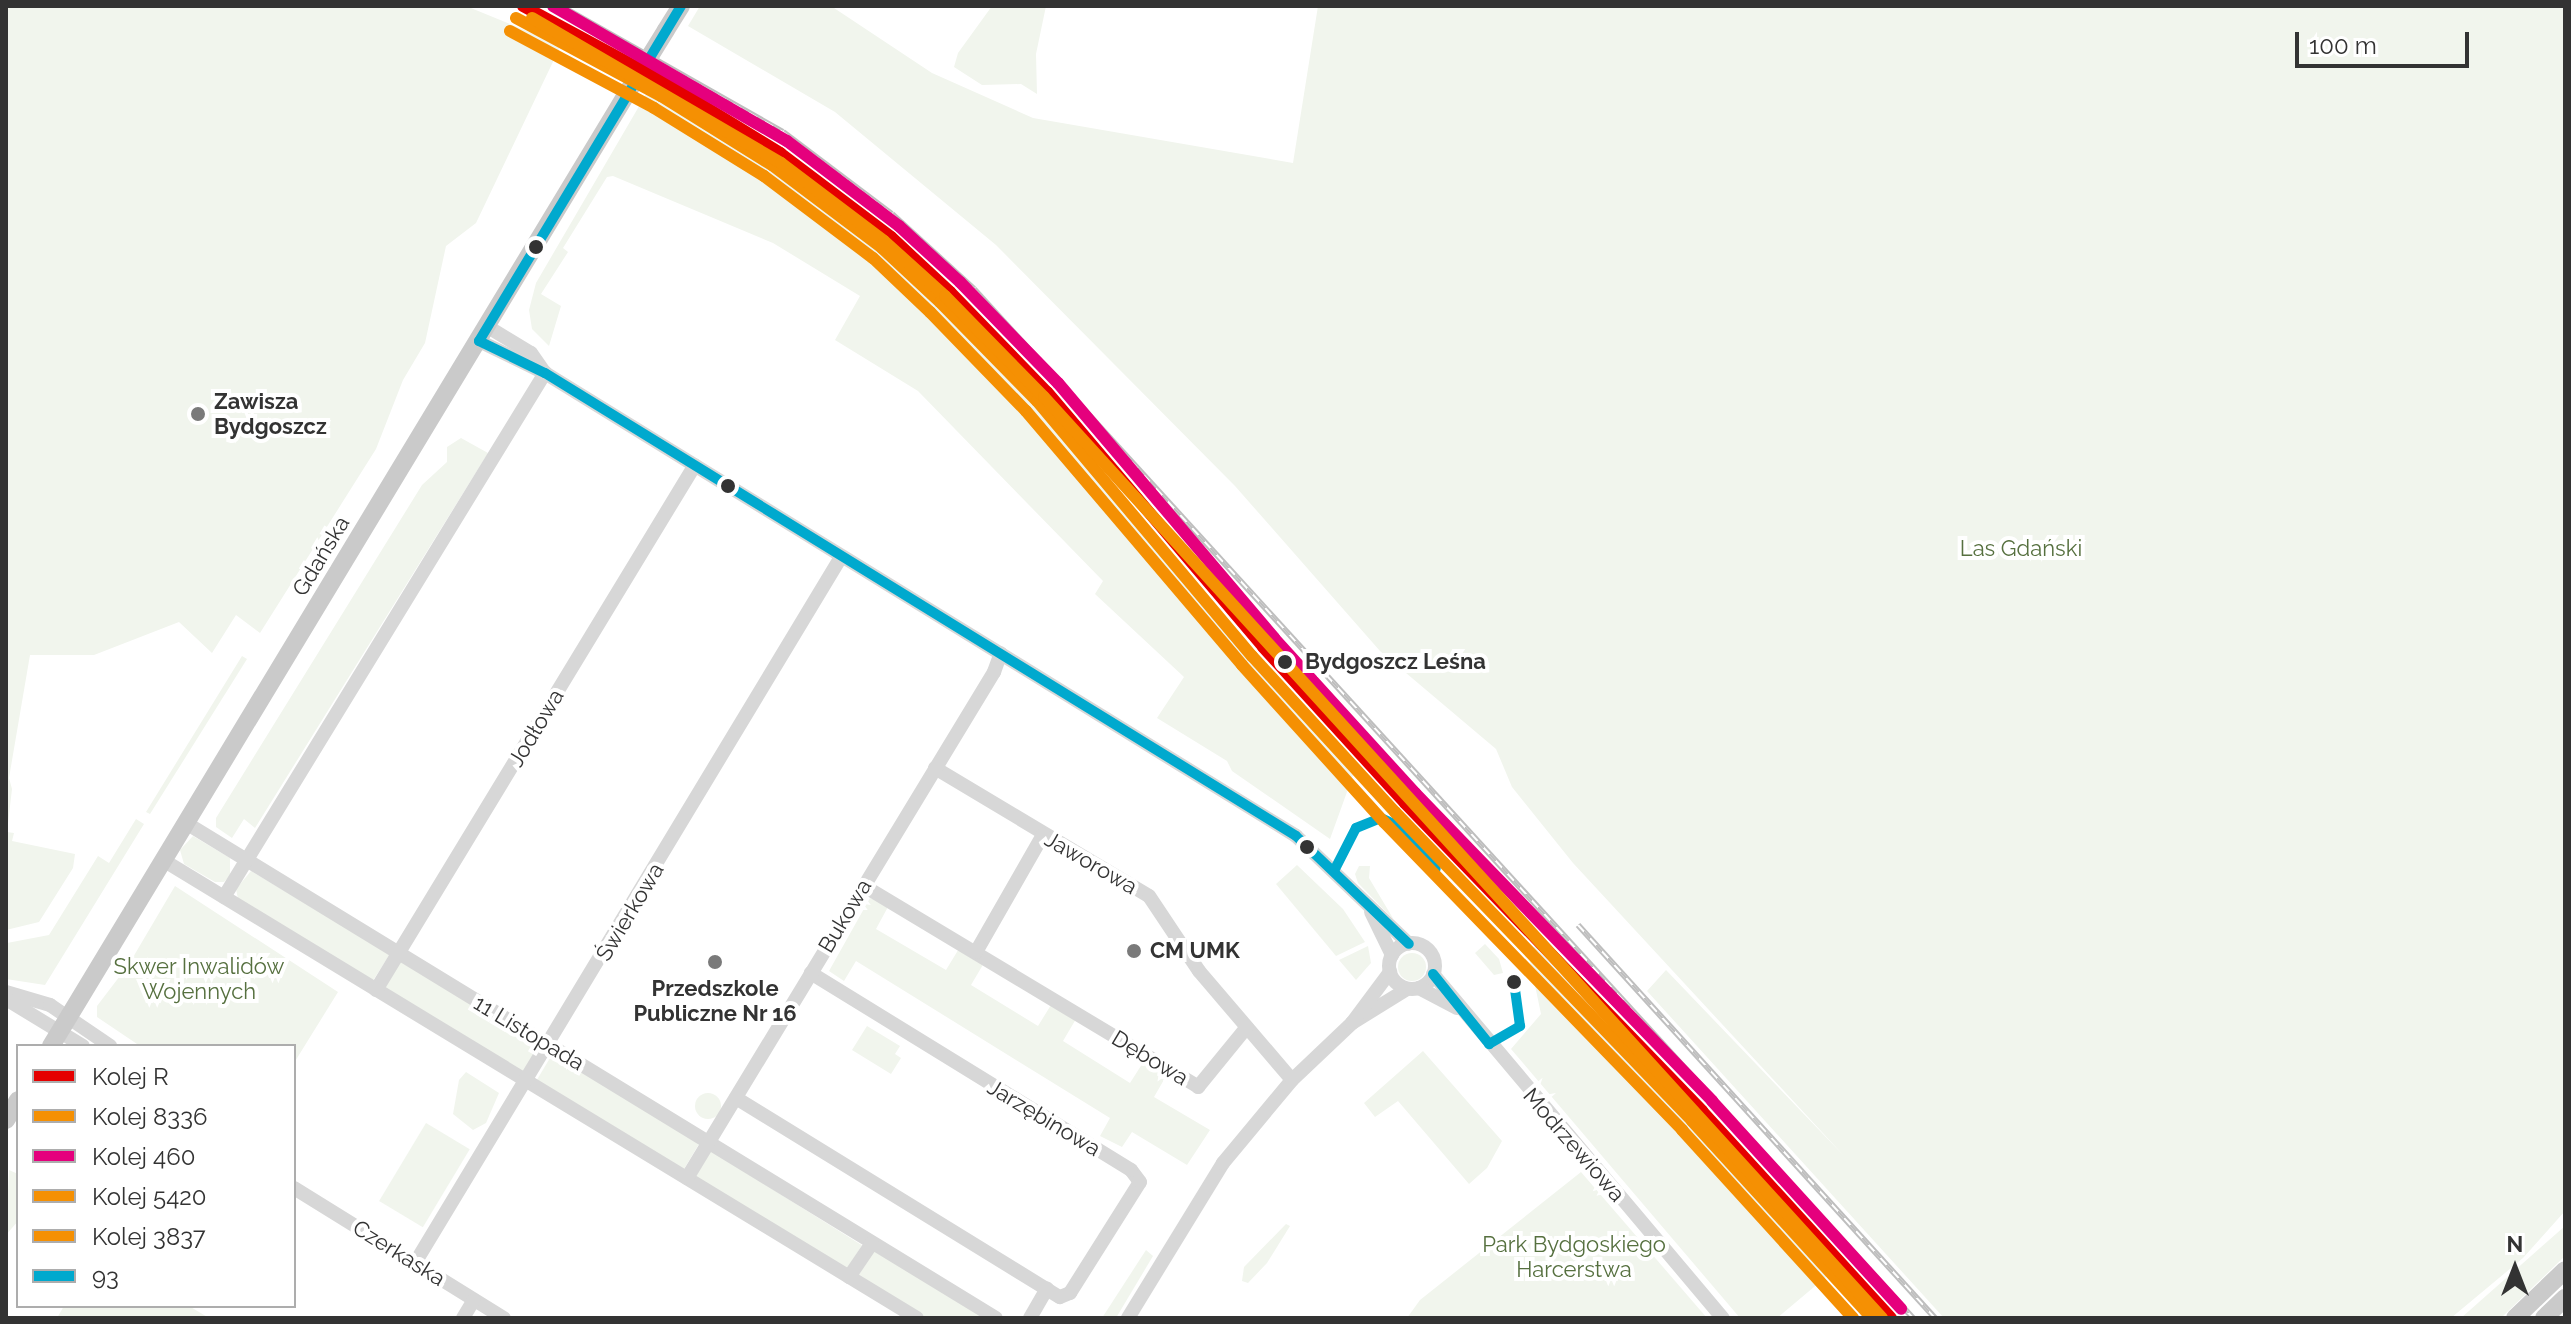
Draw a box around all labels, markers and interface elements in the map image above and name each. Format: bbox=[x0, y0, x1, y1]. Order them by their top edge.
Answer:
scale bar bbox=[2299, 16, 2473, 66]
text: 100 m bbox=[2309, 31, 2377, 60]
unlabelled marker bbox=[528, 239, 544, 255]
place label: Zawisza Bydgoszcz bbox=[214, 388, 327, 440]
marker: Zawisza Bydgoszcz bbox=[189, 405, 207, 423]
unlabelled marker bbox=[720, 478, 736, 494]
street label: Gdańska bbox=[287, 511, 355, 601]
park label: Las Gdański bbox=[1960, 536, 2082, 562]
marker: Bydgoszcz Leśna bbox=[1272, 649, 1298, 675]
place label: Bydgoszcz Leśna bbox=[1305, 649, 1486, 675]
street label: Jodłowa bbox=[503, 684, 569, 772]
street label: Jaworowa bbox=[1040, 826, 1142, 900]
unlabelled marker bbox=[1299, 839, 1315, 855]
street label: Świerkowa bbox=[590, 858, 670, 966]
street label: Bukowa bbox=[813, 874, 877, 958]
place label: CM UMK bbox=[1150, 938, 1240, 964]
marker: CM UMK bbox=[1125, 942, 1143, 960]
park label: Skwer Inwalidów Wojennych bbox=[113, 953, 285, 1004]
marker: Przedszkole Publiczne Nr 16 bbox=[706, 953, 724, 971]
unlabelled marker bbox=[1506, 974, 1522, 990]
place label: Przedszkole Publiczne Nr 16 bbox=[633, 975, 797, 1026]
street label: 11 Listopada bbox=[469, 990, 589, 1076]
street label: Dębowa bbox=[1107, 1025, 1193, 1091]
legend bbox=[16, 1044, 296, 1308]
text: Kolej R bbox=[92, 1062, 169, 1091]
street label: Jarzębinowa bbox=[983, 1074, 1105, 1162]
street label: Modrzewiowa bbox=[1518, 1083, 1630, 1207]
text: Kolej 8336 bbox=[92, 1102, 207, 1131]
text: Kolej 460 bbox=[92, 1142, 195, 1171]
text: Kolej 5420 bbox=[92, 1182, 206, 1211]
street label: Czerkaska bbox=[348, 1214, 450, 1292]
text: Kolej 3837 bbox=[92, 1222, 206, 1251]
north arrow bbox=[2475, 1228, 2555, 1308]
park label: Park Bydgoskiego Harcerstwa bbox=[1482, 1231, 1666, 1282]
text: N bbox=[2507, 1231, 2523, 1257]
text: 93 bbox=[92, 1262, 119, 1291]

